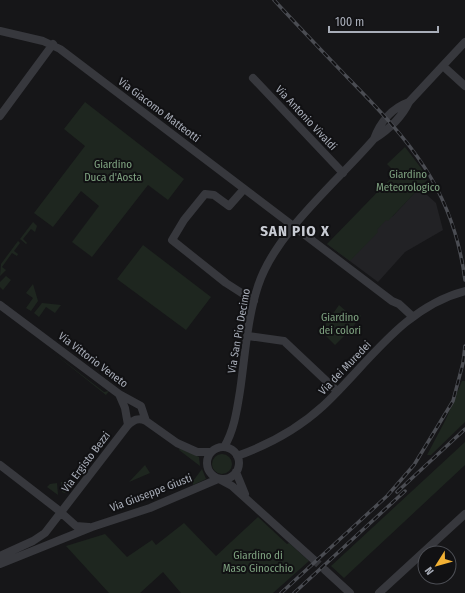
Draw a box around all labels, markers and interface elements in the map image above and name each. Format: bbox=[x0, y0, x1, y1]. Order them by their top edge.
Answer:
scale bar bbox=[329, 8, 438, 34]
text: 100 m bbox=[335, 15, 364, 29]
street label: Via Giacomo Matteotti bbox=[115, 75, 203, 145]
street label: Via Antonio Vivaldi bbox=[273, 83, 340, 153]
park label: Giardino Duca d'Aosta bbox=[84, 158, 142, 184]
park label: Giardino Meteorologico bbox=[376, 168, 440, 194]
district label: SAN PIO X bbox=[260, 222, 330, 240]
street label: Via San Pio Decimo bbox=[225, 287, 253, 374]
park label: Giardino dei colori bbox=[319, 311, 361, 337]
street label: Via Vittorio Veneto bbox=[56, 330, 131, 391]
street label: Via dei Muredei bbox=[316, 338, 374, 398]
street label: Via Ergisto Bezzi bbox=[59, 429, 113, 495]
street label: Via Giuseppe Giusti bbox=[108, 471, 194, 515]
north arrow bbox=[417, 545, 457, 585]
park label: Giardino di Maso Ginocchio bbox=[223, 549, 293, 575]
text: N bbox=[422, 564, 437, 577]

